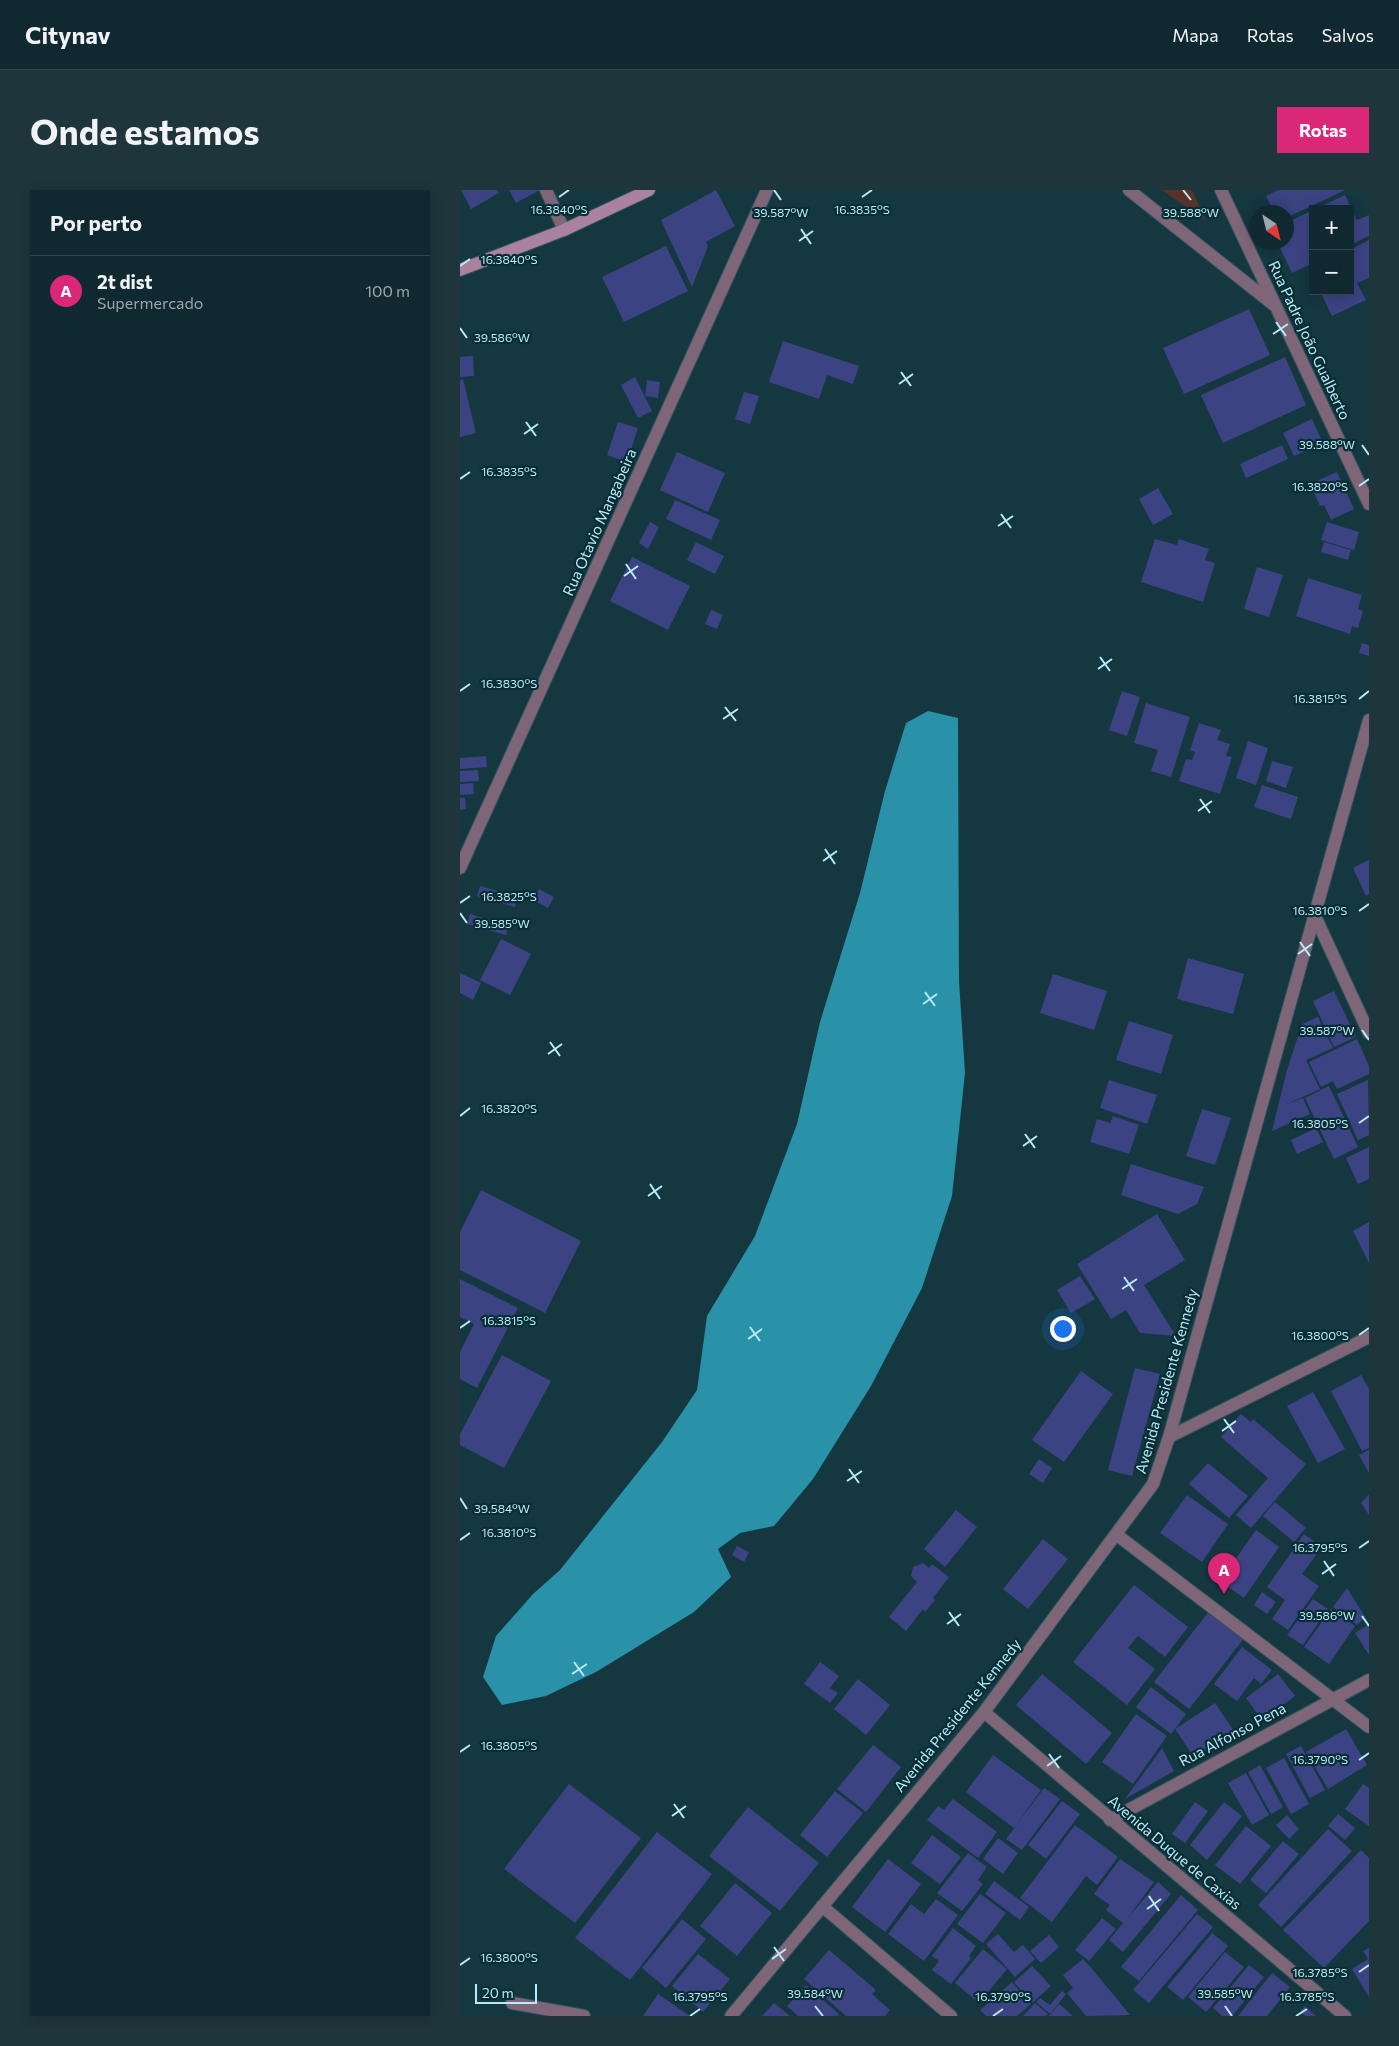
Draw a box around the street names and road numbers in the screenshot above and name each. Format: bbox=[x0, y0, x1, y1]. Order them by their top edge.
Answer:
street label: Rua Padre João Gualberto bbox=[1265, 258, 1355, 422]
street label: Rua Otavio Mangabeira bbox=[558, 446, 640, 598]
street label: Avenida Presidente Kennedy bbox=[1131, 1286, 1201, 1476]
street label: Avenida Presidente Kennedy bbox=[890, 1635, 1024, 1795]
street label: Rua Alfonso Pena bbox=[1175, 1698, 1289, 1770]
street label: Avenida Duque de Caxias bbox=[1105, 1791, 1245, 1913]

